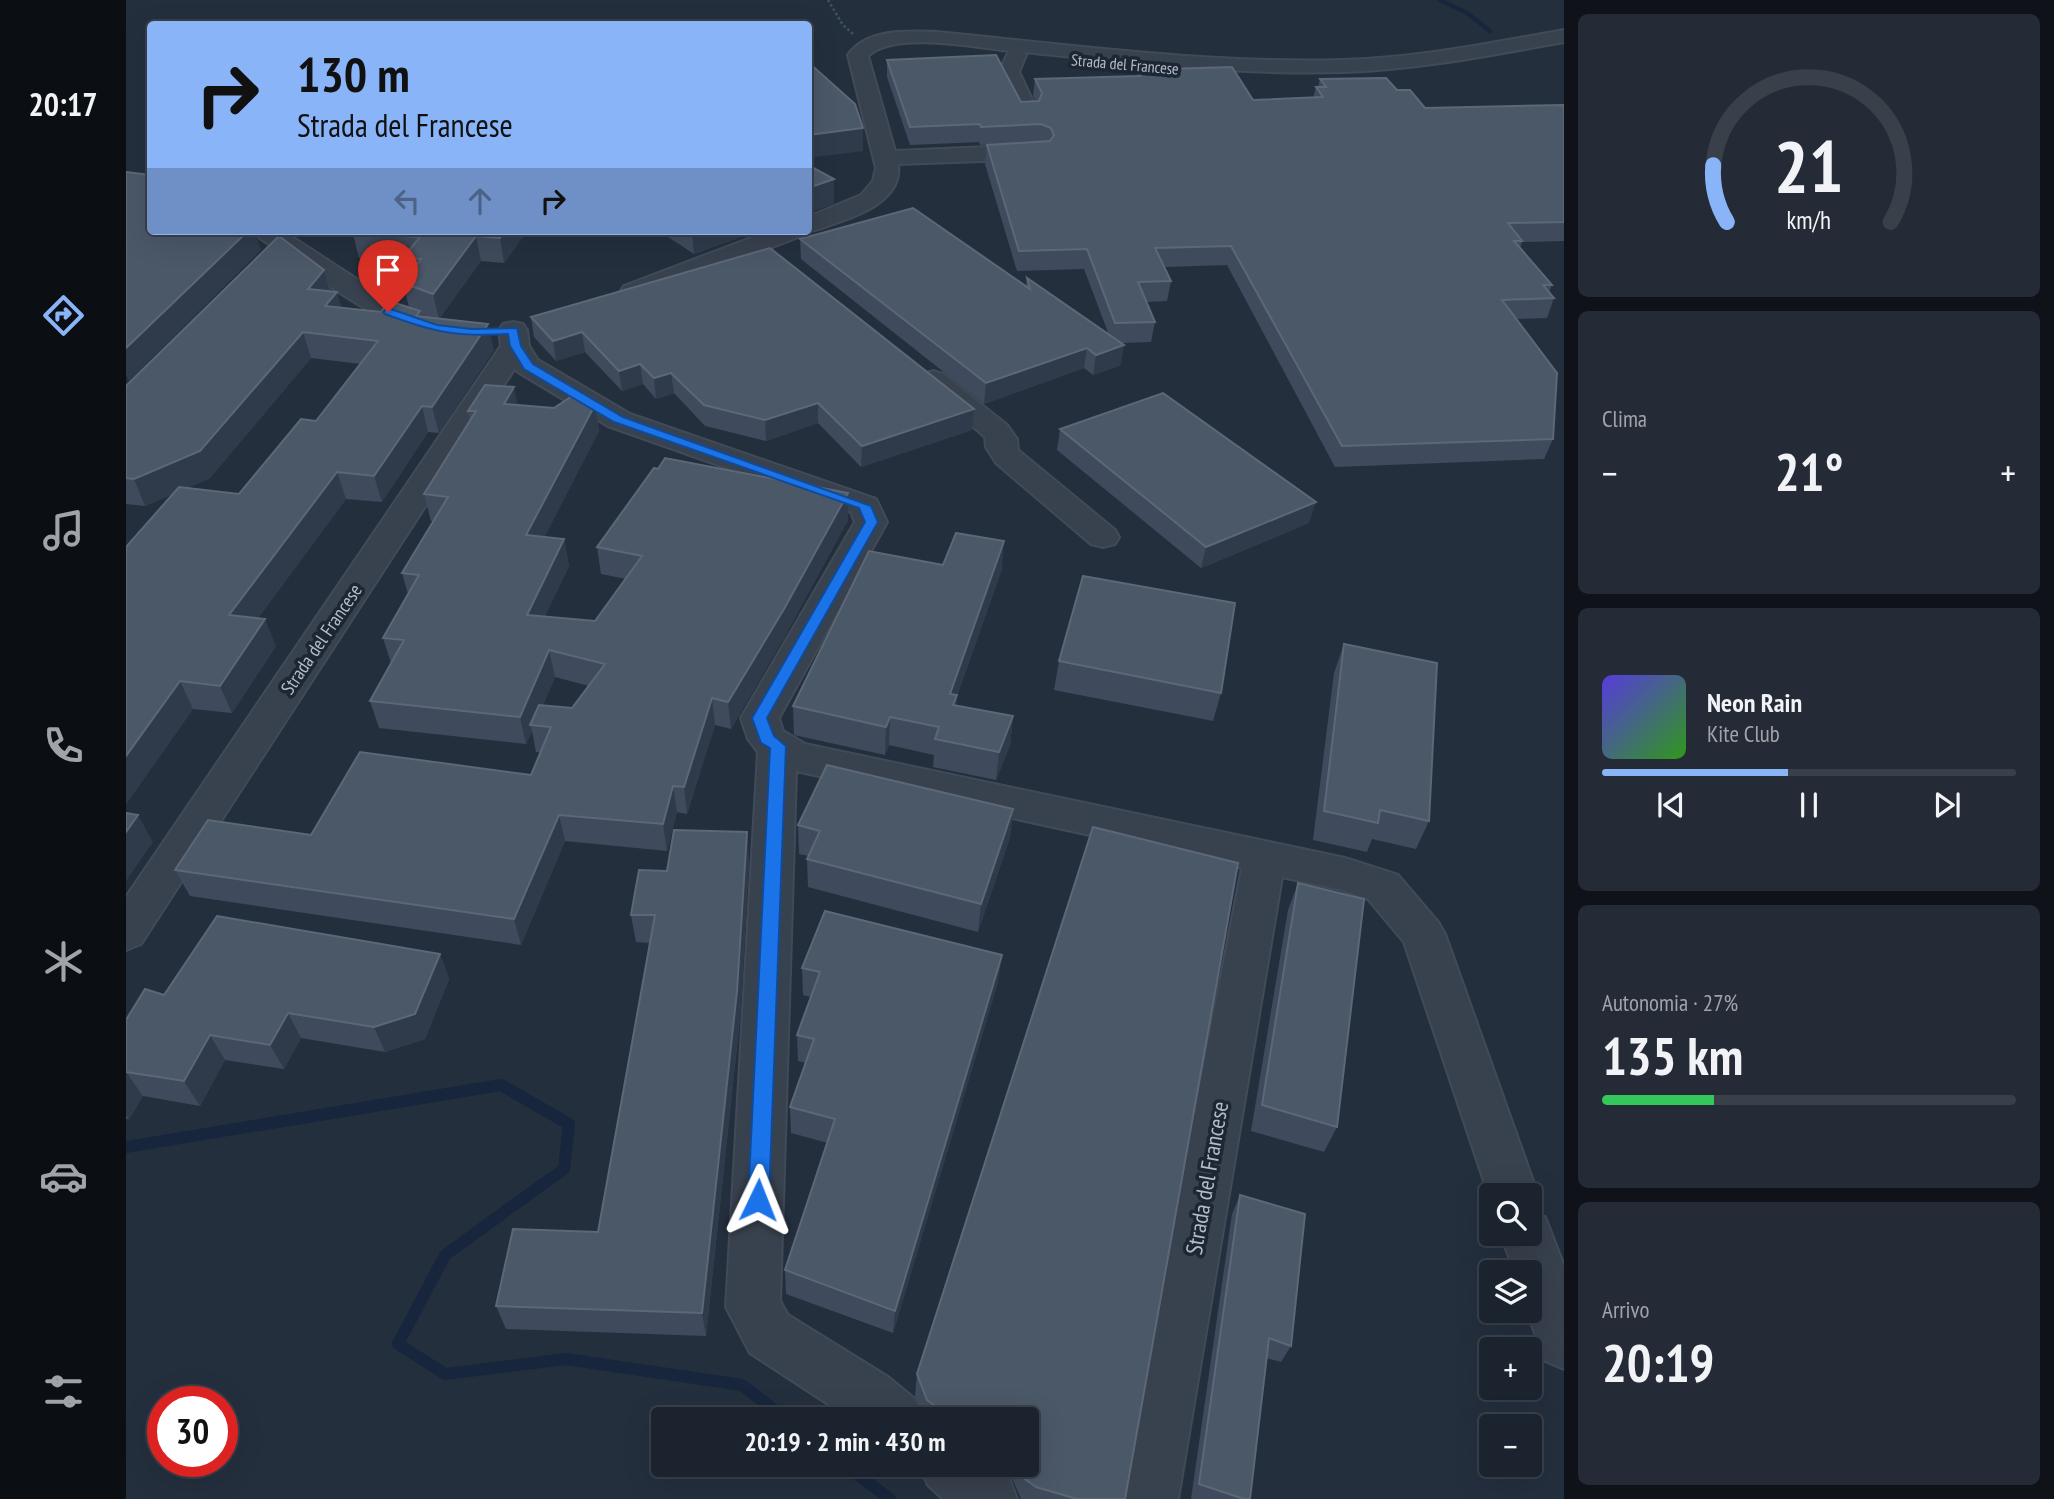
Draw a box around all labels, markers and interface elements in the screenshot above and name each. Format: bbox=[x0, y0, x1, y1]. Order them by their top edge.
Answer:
text: 130 m bbox=[297, 42, 410, 106]
icon: right bbox=[182, 49, 273, 140]
street label: Strada del Francese bbox=[1070, 49, 1180, 79]
text: 20:17 bbox=[28, 83, 98, 125]
text: Strada del Francese bbox=[297, 104, 513, 146]
text: 21 bbox=[1774, 118, 1844, 212]
icon: left bbox=[388, 182, 426, 220]
icon: ahead bbox=[461, 182, 499, 220]
icon: right bbox=[534, 182, 572, 220]
text: km/h bbox=[1787, 203, 1831, 235]
pin bbox=[358, 240, 418, 312]
icon: arrive bbox=[369, 251, 407, 289]
icon: directions bbox=[39, 291, 88, 340]
text: Clima bbox=[1602, 404, 1647, 433]
text: 21° bbox=[1775, 438, 1843, 505]
text: − bbox=[1602, 448, 1618, 497]
text: + bbox=[2000, 448, 2016, 497]
icon: music bbox=[39, 506, 88, 555]
street label: Strada del Francese bbox=[275, 579, 367, 699]
text: Neon Rain bbox=[1707, 686, 1802, 719]
text: Kite Club bbox=[1707, 719, 1780, 748]
icon: phone bbox=[39, 721, 88, 770]
icon: previous bbox=[1652, 786, 1690, 824]
icon: pause bbox=[1790, 786, 1828, 824]
icon: next bbox=[1928, 786, 1966, 824]
icon: climate bbox=[39, 937, 88, 986]
text: Autonomia · 27% bbox=[1602, 988, 1738, 1017]
text: 135 km bbox=[1602, 1022, 1743, 1089]
street label: Strada del Francese bbox=[1179, 1099, 1234, 1257]
icon: car bbox=[39, 1152, 88, 1201]
position arrow bbox=[721, 1163, 795, 1237]
map controls bbox=[1479, 1183, 1542, 1477]
button: search bbox=[1479, 1183, 1542, 1246]
button: layers bbox=[1479, 1260, 1542, 1323]
text: Arrivo bbox=[1602, 1295, 1649, 1324]
text: 20:19 bbox=[1602, 1329, 1714, 1396]
button: + bbox=[1479, 1337, 1542, 1400]
icon: filters bbox=[39, 1367, 88, 1416]
speed limit sign: 30 bbox=[147, 1386, 238, 1477]
button: − bbox=[1479, 1414, 1542, 1477]
text: 20:19 · 2 min · 430 m bbox=[745, 1425, 945, 1458]

